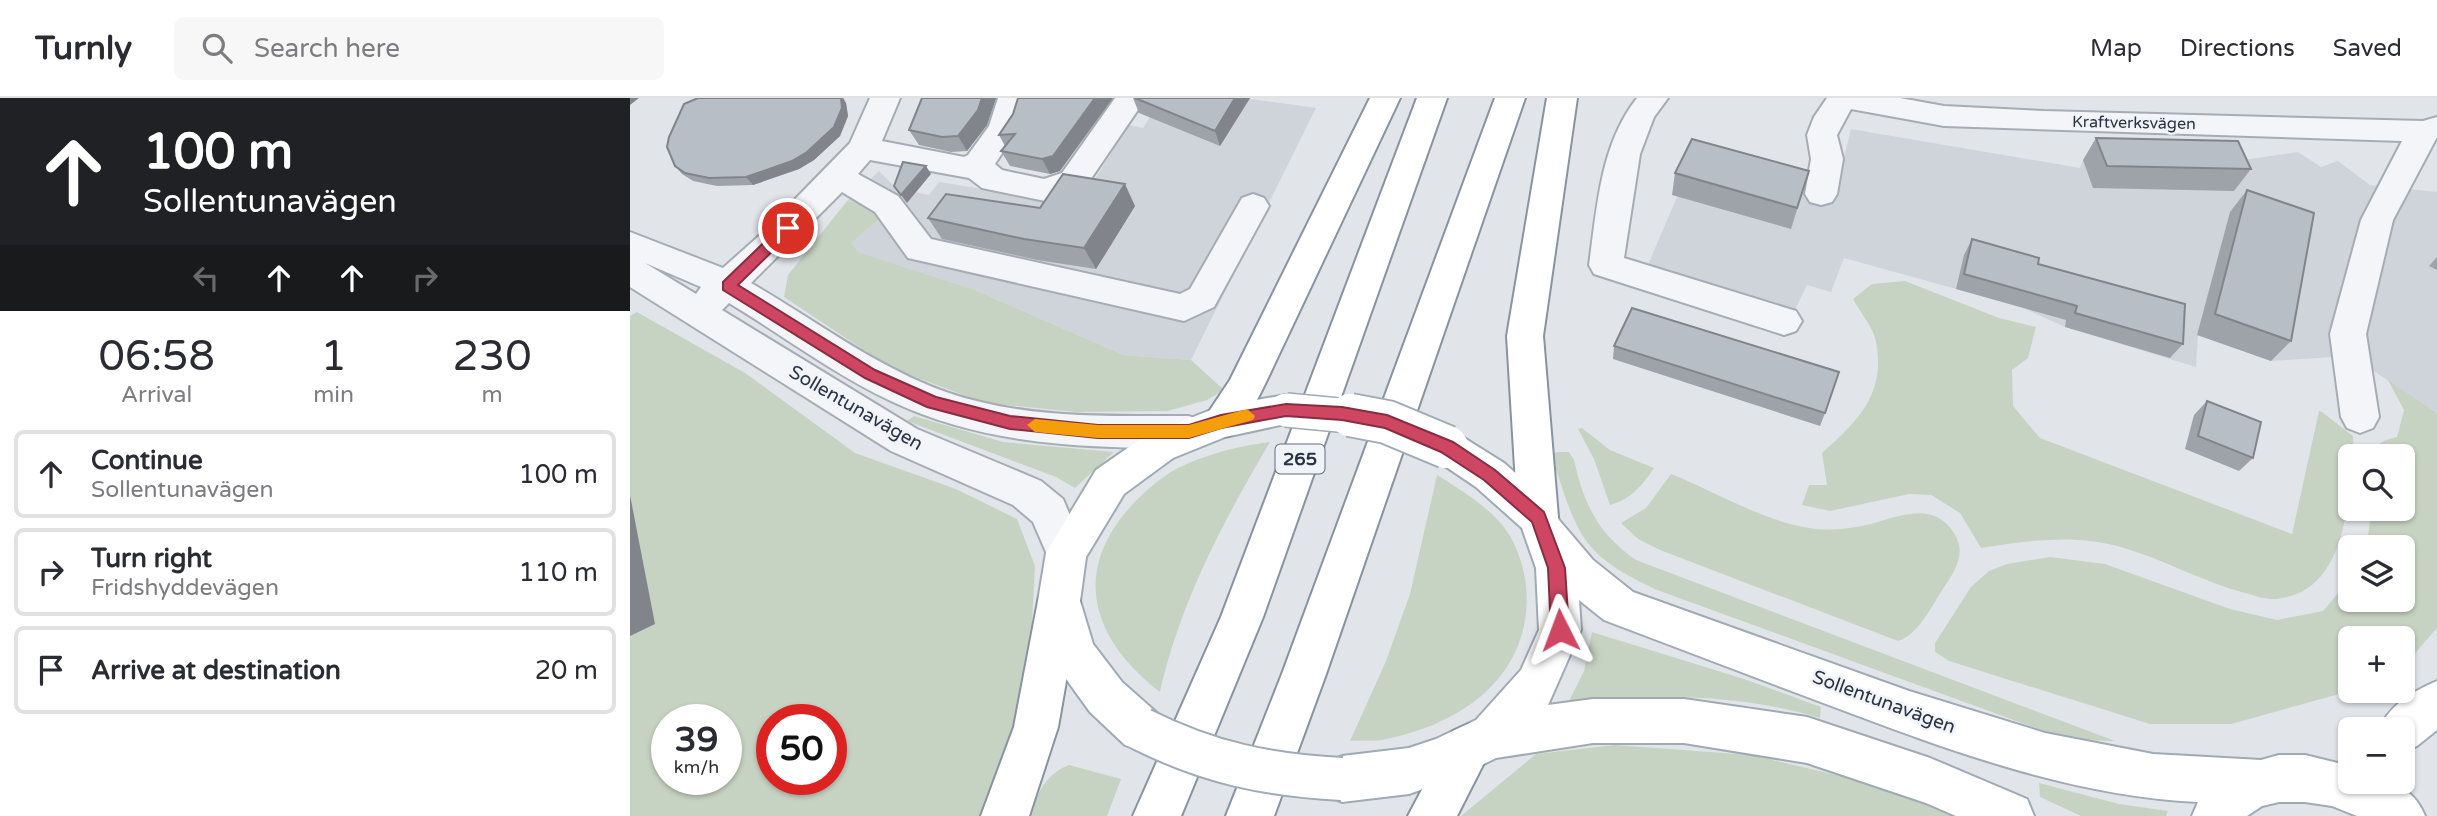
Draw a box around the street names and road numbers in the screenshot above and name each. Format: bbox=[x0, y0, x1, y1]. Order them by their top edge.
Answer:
street label: Kraftverksvägen bbox=[2072, 112, 2196, 134]
street label: Sollentunavägen bbox=[785, 361, 927, 455]
road number: 265 bbox=[1276, 444, 1324, 474]
street label: Sollentunavägen bbox=[1809, 666, 1959, 738]

